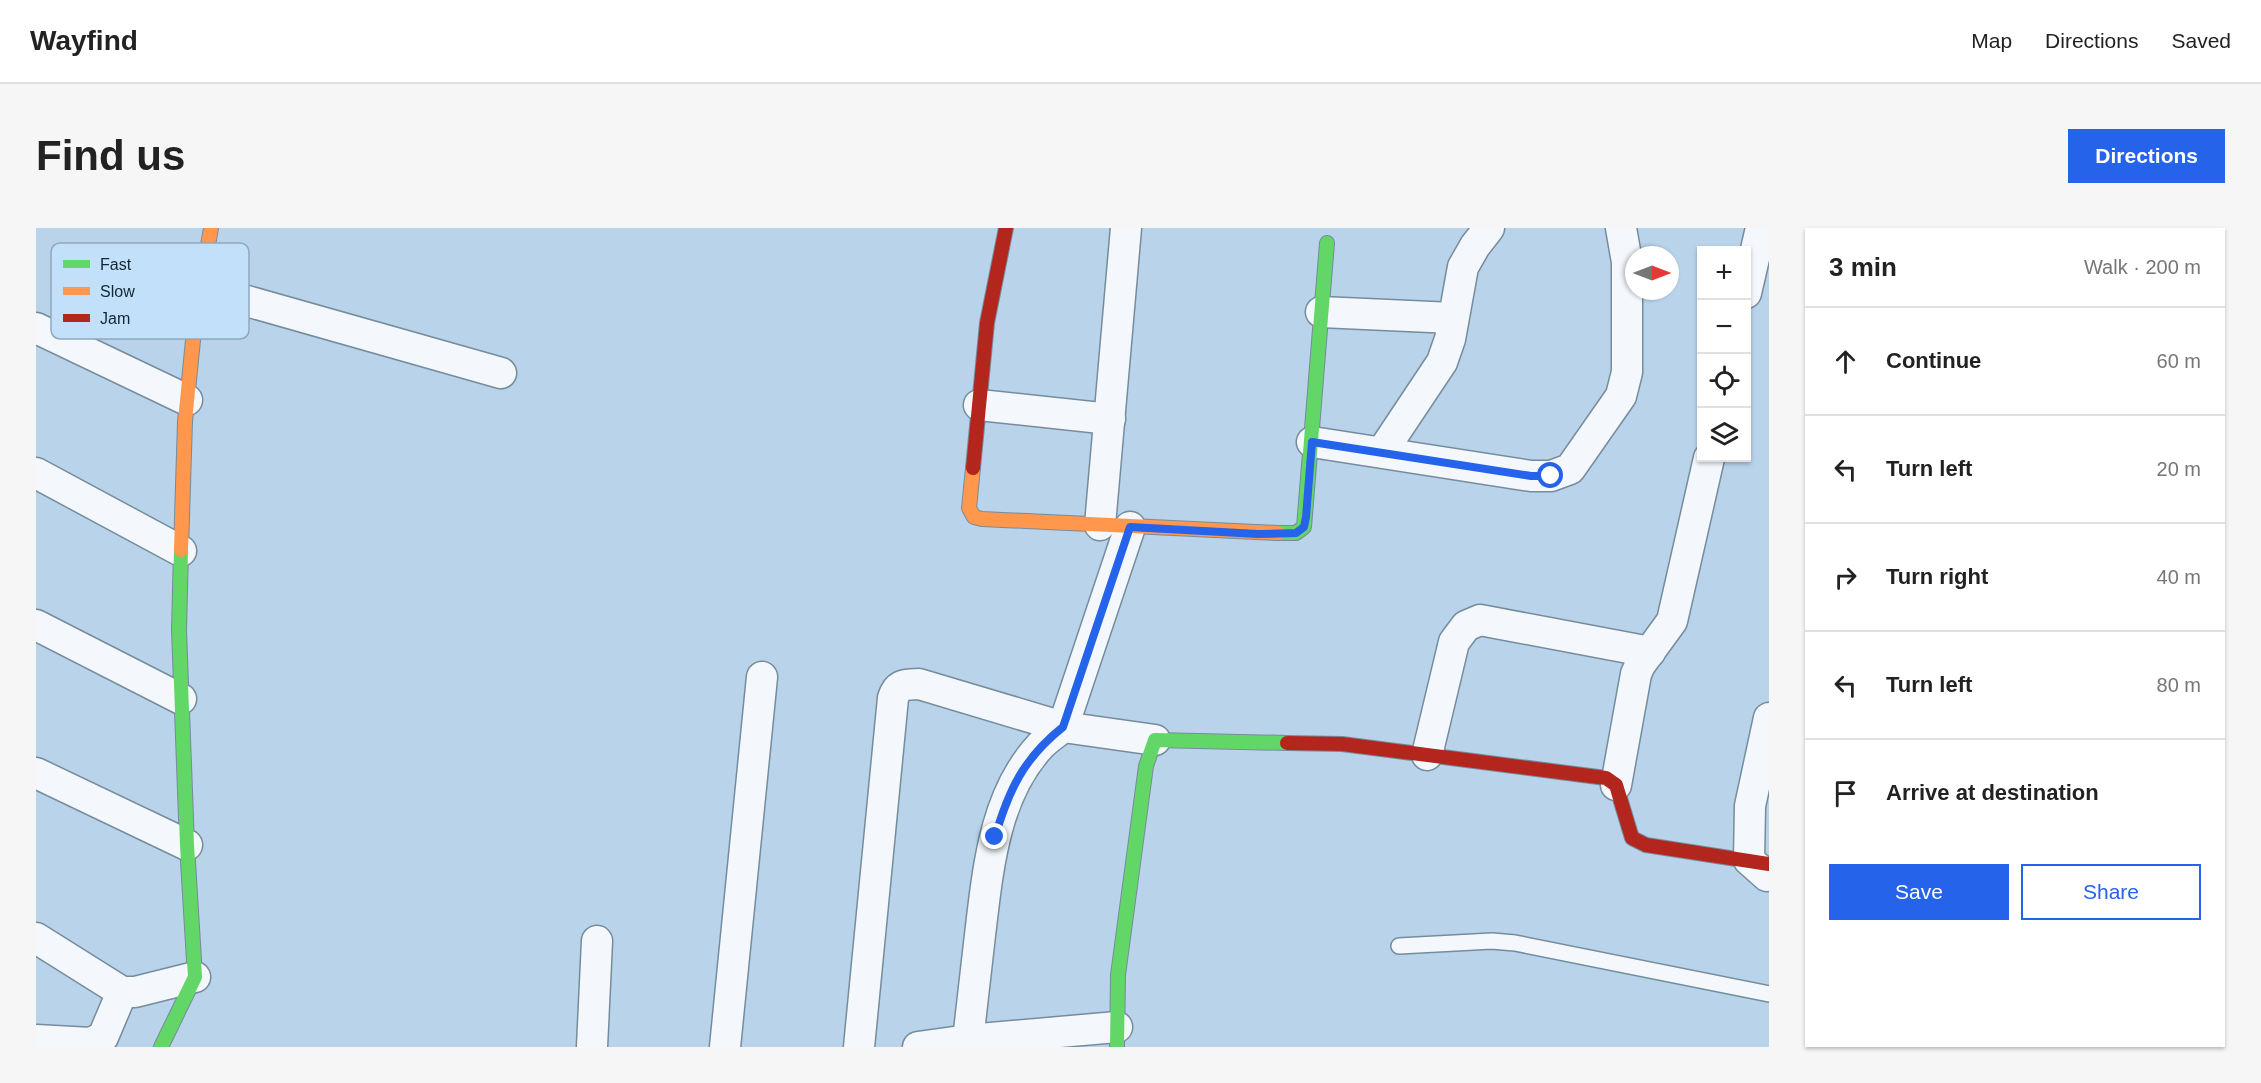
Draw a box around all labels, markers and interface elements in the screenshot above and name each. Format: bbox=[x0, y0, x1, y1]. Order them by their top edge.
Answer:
text: Wayfind bbox=[30, 25, 138, 56]
text: Map bbox=[1971, 29, 2012, 52]
text: Directions bbox=[2045, 29, 2138, 52]
text: Saved bbox=[2171, 29, 2231, 52]
button: Directions bbox=[2068, 129, 2225, 183]
text: Find us bbox=[36, 132, 185, 179]
legend bbox=[51, 243, 249, 339]
north arrow bbox=[1625, 246, 1679, 300]
map controls bbox=[1697, 246, 1751, 462]
button: + bbox=[1697, 246, 1751, 300]
text: 3 min bbox=[1829, 252, 1897, 282]
text: Fast bbox=[100, 256, 132, 273]
text: Walk · 200 m bbox=[2084, 256, 2201, 278]
text: Slow bbox=[100, 283, 135, 300]
button: − bbox=[1697, 300, 1751, 354]
text: Jam bbox=[100, 310, 130, 327]
icon: ahead bbox=[1829, 345, 1862, 378]
text: Continue bbox=[1886, 348, 1981, 373]
text: 60 m bbox=[2157, 350, 2201, 372]
button: locate bbox=[1697, 354, 1751, 408]
button: layers bbox=[1697, 408, 1751, 462]
icon: left bbox=[1829, 453, 1862, 486]
text: Turn left bbox=[1886, 456, 1972, 481]
text: 20 m bbox=[2157, 458, 2201, 480]
route start bbox=[1537, 462, 1563, 488]
icon: right bbox=[1829, 561, 1862, 594]
text: Turn right bbox=[1886, 564, 1988, 589]
text: 40 m bbox=[2157, 566, 2201, 588]
icon: left bbox=[1829, 669, 1862, 702]
text: Turn left bbox=[1886, 672, 1972, 697]
text: 80 m bbox=[2157, 674, 2201, 696]
icon: arrive bbox=[1829, 777, 1862, 810]
text: Arrive at destination bbox=[1886, 780, 2099, 805]
route end bbox=[981, 823, 1007, 849]
button: Save bbox=[1829, 864, 2009, 920]
button: Share bbox=[2021, 864, 2201, 920]

